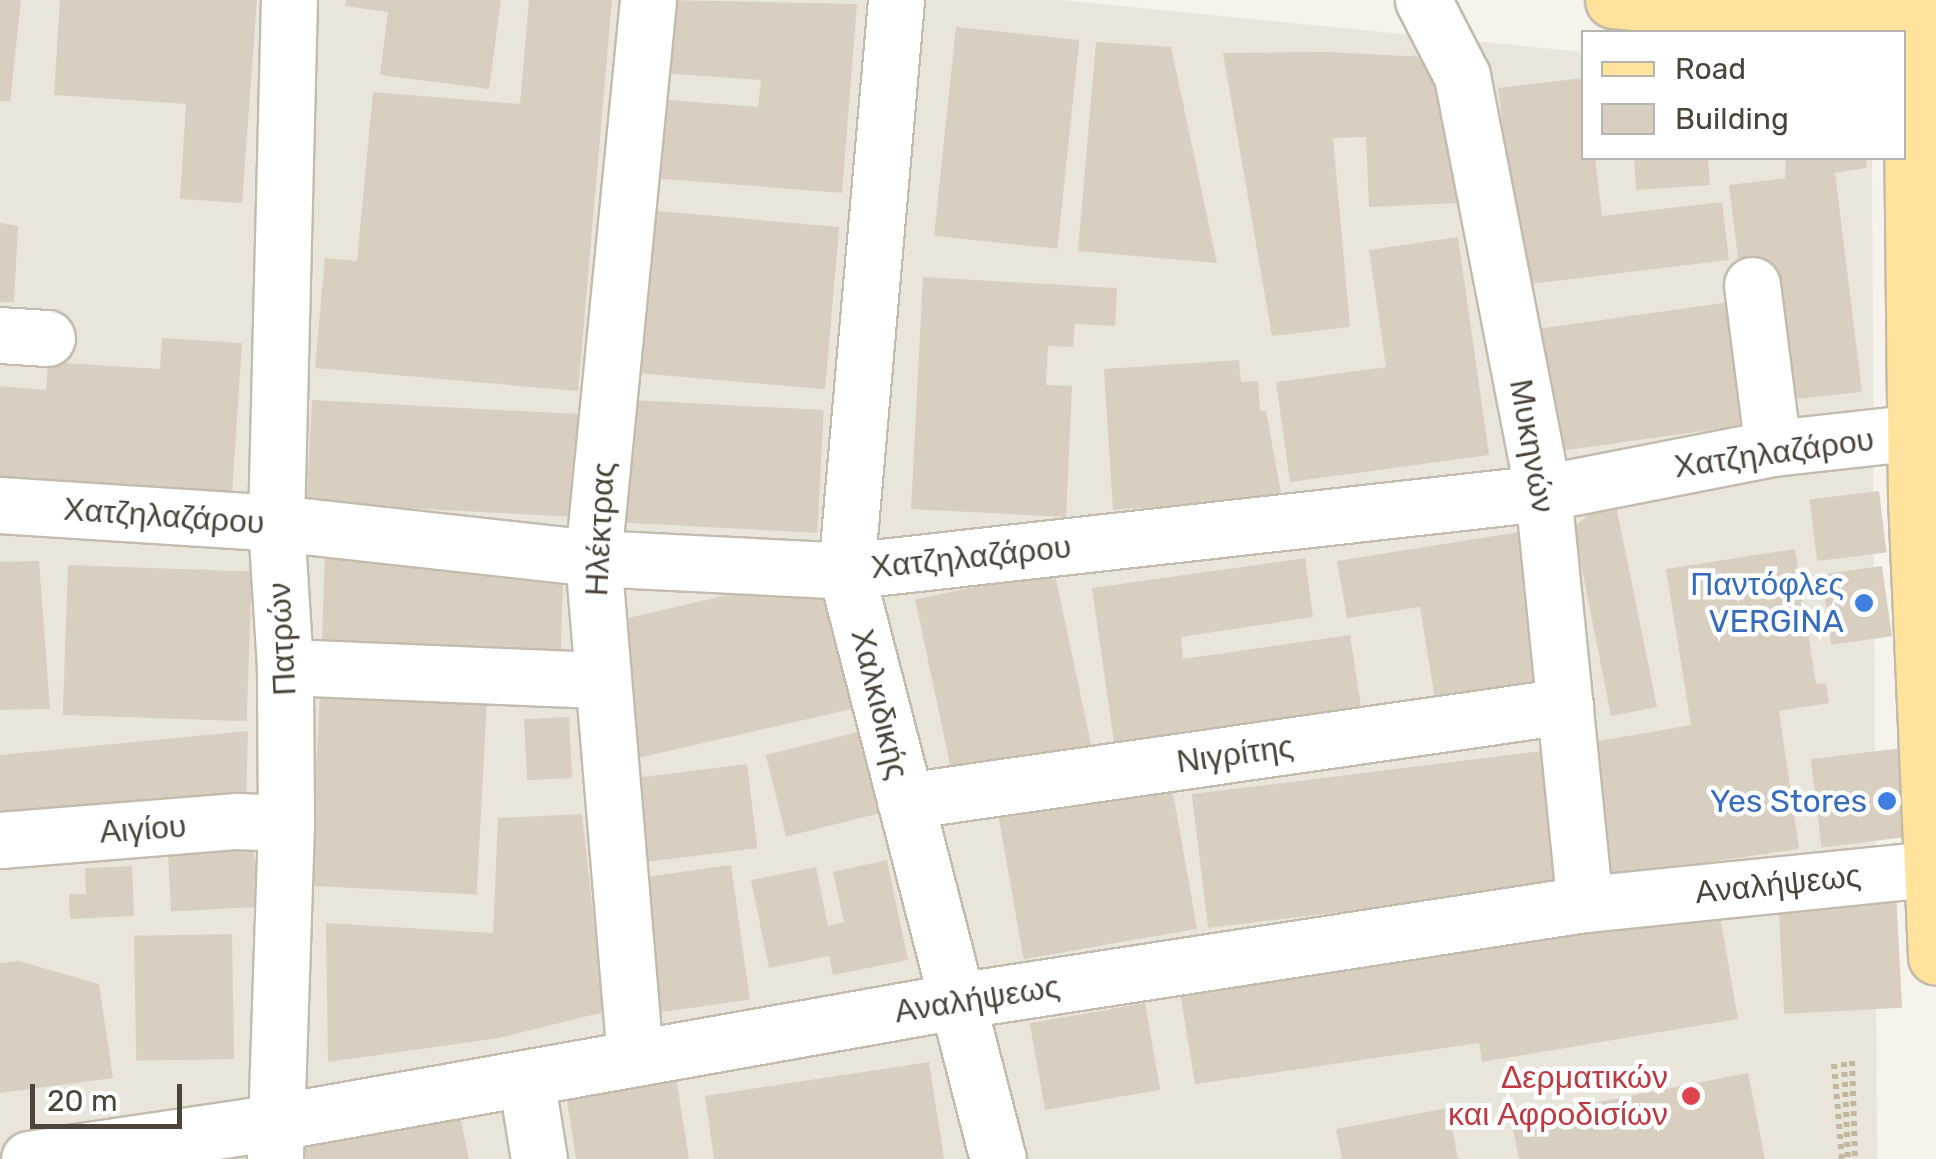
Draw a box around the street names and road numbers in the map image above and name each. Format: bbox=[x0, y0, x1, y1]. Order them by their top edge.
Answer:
street label: Μυκηνών bbox=[1501, 376, 1563, 516]
street label: Χατζηλαζάρου bbox=[1672, 420, 1876, 486]
street label: Ηλέκτρας bbox=[577, 461, 623, 597]
street label: Χατζηλαζάρου bbox=[62, 490, 266, 542]
street label: Χατζηλαζάρου bbox=[869, 527, 1073, 587]
street label: Πατρών bbox=[260, 581, 304, 697]
street label: Χαλκιδικής bbox=[843, 625, 917, 783]
street label: Νιγρίτης bbox=[1174, 727, 1296, 781]
street label: Αιγίου bbox=[98, 807, 188, 851]
street label: Αναλήψεως bbox=[1693, 856, 1863, 912]
street label: Αναλήψεως bbox=[892, 967, 1062, 1031]

